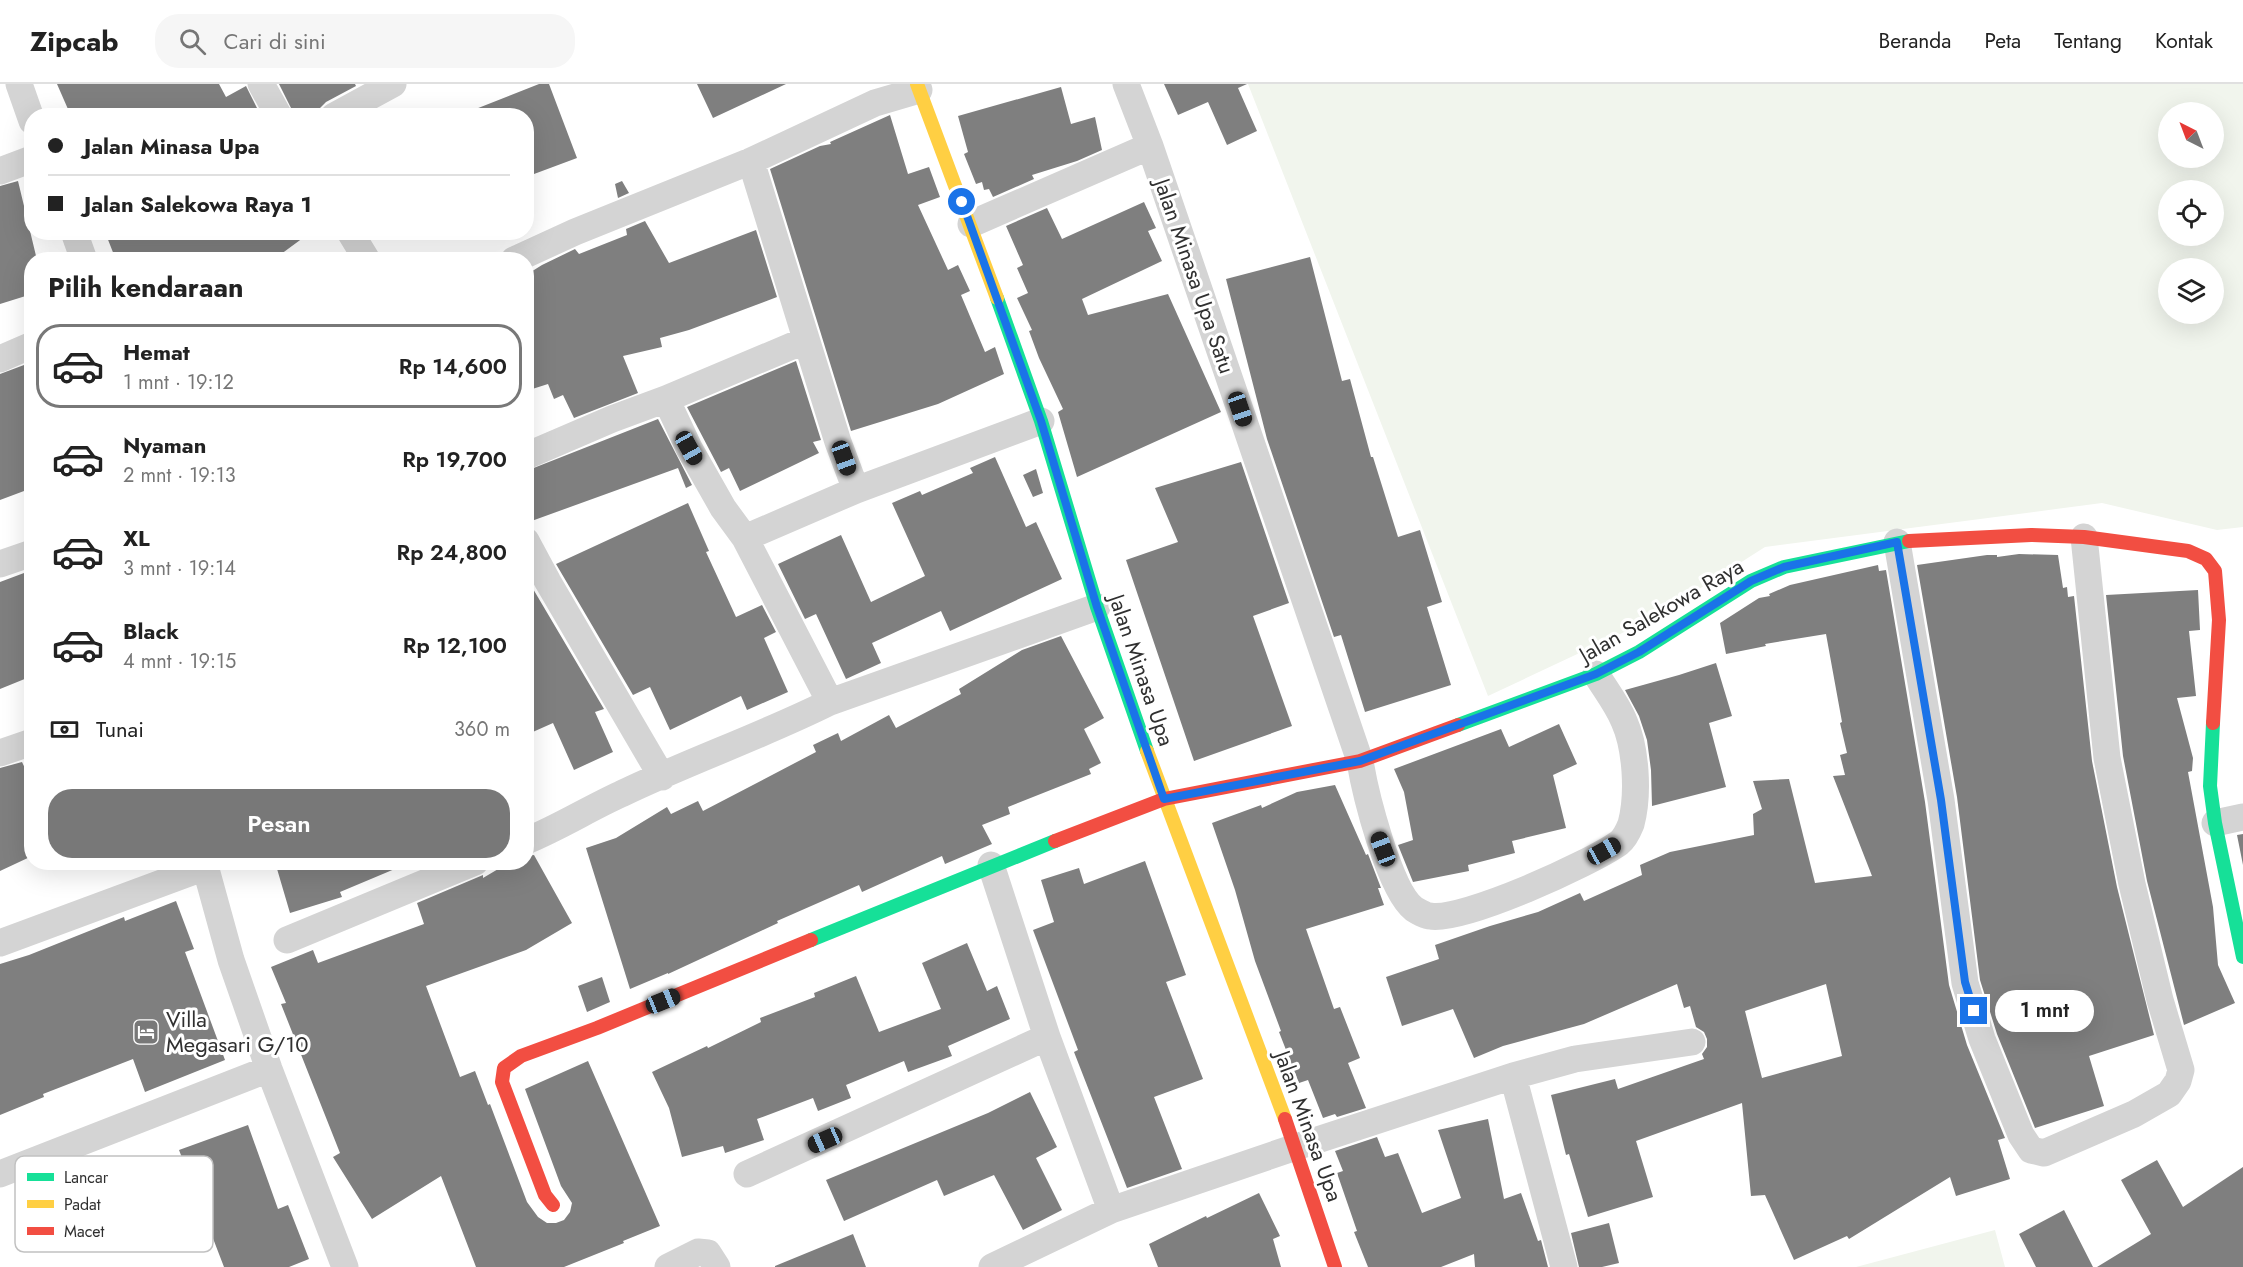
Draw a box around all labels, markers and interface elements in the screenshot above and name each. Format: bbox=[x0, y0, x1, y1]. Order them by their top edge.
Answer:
search box bbox=[155, 14, 575, 68]
text: Zipcab bbox=[30, 21, 119, 62]
icon: search bbox=[176, 25, 209, 58]
text: Cari di sini bbox=[224, 25, 326, 57]
text: Beranda bbox=[1878, 26, 1951, 56]
text: Peta bbox=[1984, 26, 2021, 56]
text: Tentang bbox=[2054, 26, 2122, 56]
text: Kontak bbox=[2155, 26, 2213, 56]
north arrow bbox=[2158, 102, 2224, 168]
map controls bbox=[2158, 102, 2224, 324]
text: Jalan Minasa Upa bbox=[84, 130, 260, 162]
street label: Jalan Minasa Upa Satu bbox=[1146, 171, 1243, 378]
button: locate bbox=[2158, 180, 2224, 246]
text: Jalan Salekowa Raya 1 bbox=[84, 188, 312, 220]
route start bbox=[948, 188, 975, 215]
button: layers bbox=[2158, 258, 2224, 324]
text: Pilih kendaraan bbox=[48, 268, 244, 307]
text: Hemat bbox=[123, 336, 190, 368]
icon: car bbox=[51, 339, 105, 393]
text: Rp 14,600 bbox=[399, 350, 507, 382]
text: 1 mnt · 19:12 bbox=[123, 368, 234, 397]
car bbox=[1226, 389, 1254, 429]
car bbox=[672, 428, 706, 468]
text: Nyaman bbox=[123, 429, 206, 461]
icon: car bbox=[51, 432, 105, 486]
car bbox=[829, 438, 859, 478]
text: Rp 19,700 bbox=[402, 443, 507, 475]
text: 2 mnt · 19:13 bbox=[123, 461, 236, 490]
text: XL bbox=[123, 522, 150, 554]
icon: car bbox=[51, 525, 105, 579]
text: Rp 24,800 bbox=[397, 536, 507, 568]
street label: Jalan Salekowa Raya bbox=[1570, 550, 1749, 672]
text: 3 mnt · 19:14 bbox=[123, 554, 236, 583]
street label: Jalan Minasa Upa bbox=[1100, 587, 1183, 750]
text: Black bbox=[123, 615, 179, 647]
icon: car bbox=[51, 618, 105, 672]
text: Rp 12,100 bbox=[403, 629, 507, 661]
text: 4 mnt · 19:15 bbox=[123, 647, 236, 676]
icon: cash bbox=[48, 713, 81, 746]
text: Tunai bbox=[96, 713, 144, 745]
text: 360 m bbox=[454, 715, 510, 744]
button: Pesan bbox=[48, 789, 510, 858]
car bbox=[1368, 829, 1398, 869]
car bbox=[1584, 834, 1624, 868]
car bbox=[643, 986, 683, 1016]
callout: 1 mnt bbox=[1995, 990, 2094, 1032]
text: 1 mnt bbox=[2020, 996, 2069, 1025]
route end bbox=[1960, 997, 1987, 1024]
place label: Villa Megasari G/10 bbox=[166, 1003, 308, 1060]
hotel icon: Villa Megasari G/10 bbox=[131, 1017, 161, 1047]
street label: Jalan Minasa Upa bbox=[1266, 1043, 1351, 1206]
car bbox=[805, 1124, 845, 1156]
legend bbox=[15, 1156, 213, 1252]
text: Lancar bbox=[64, 1166, 109, 1189]
text: Padat bbox=[64, 1193, 101, 1216]
text: Macet bbox=[64, 1220, 105, 1243]

